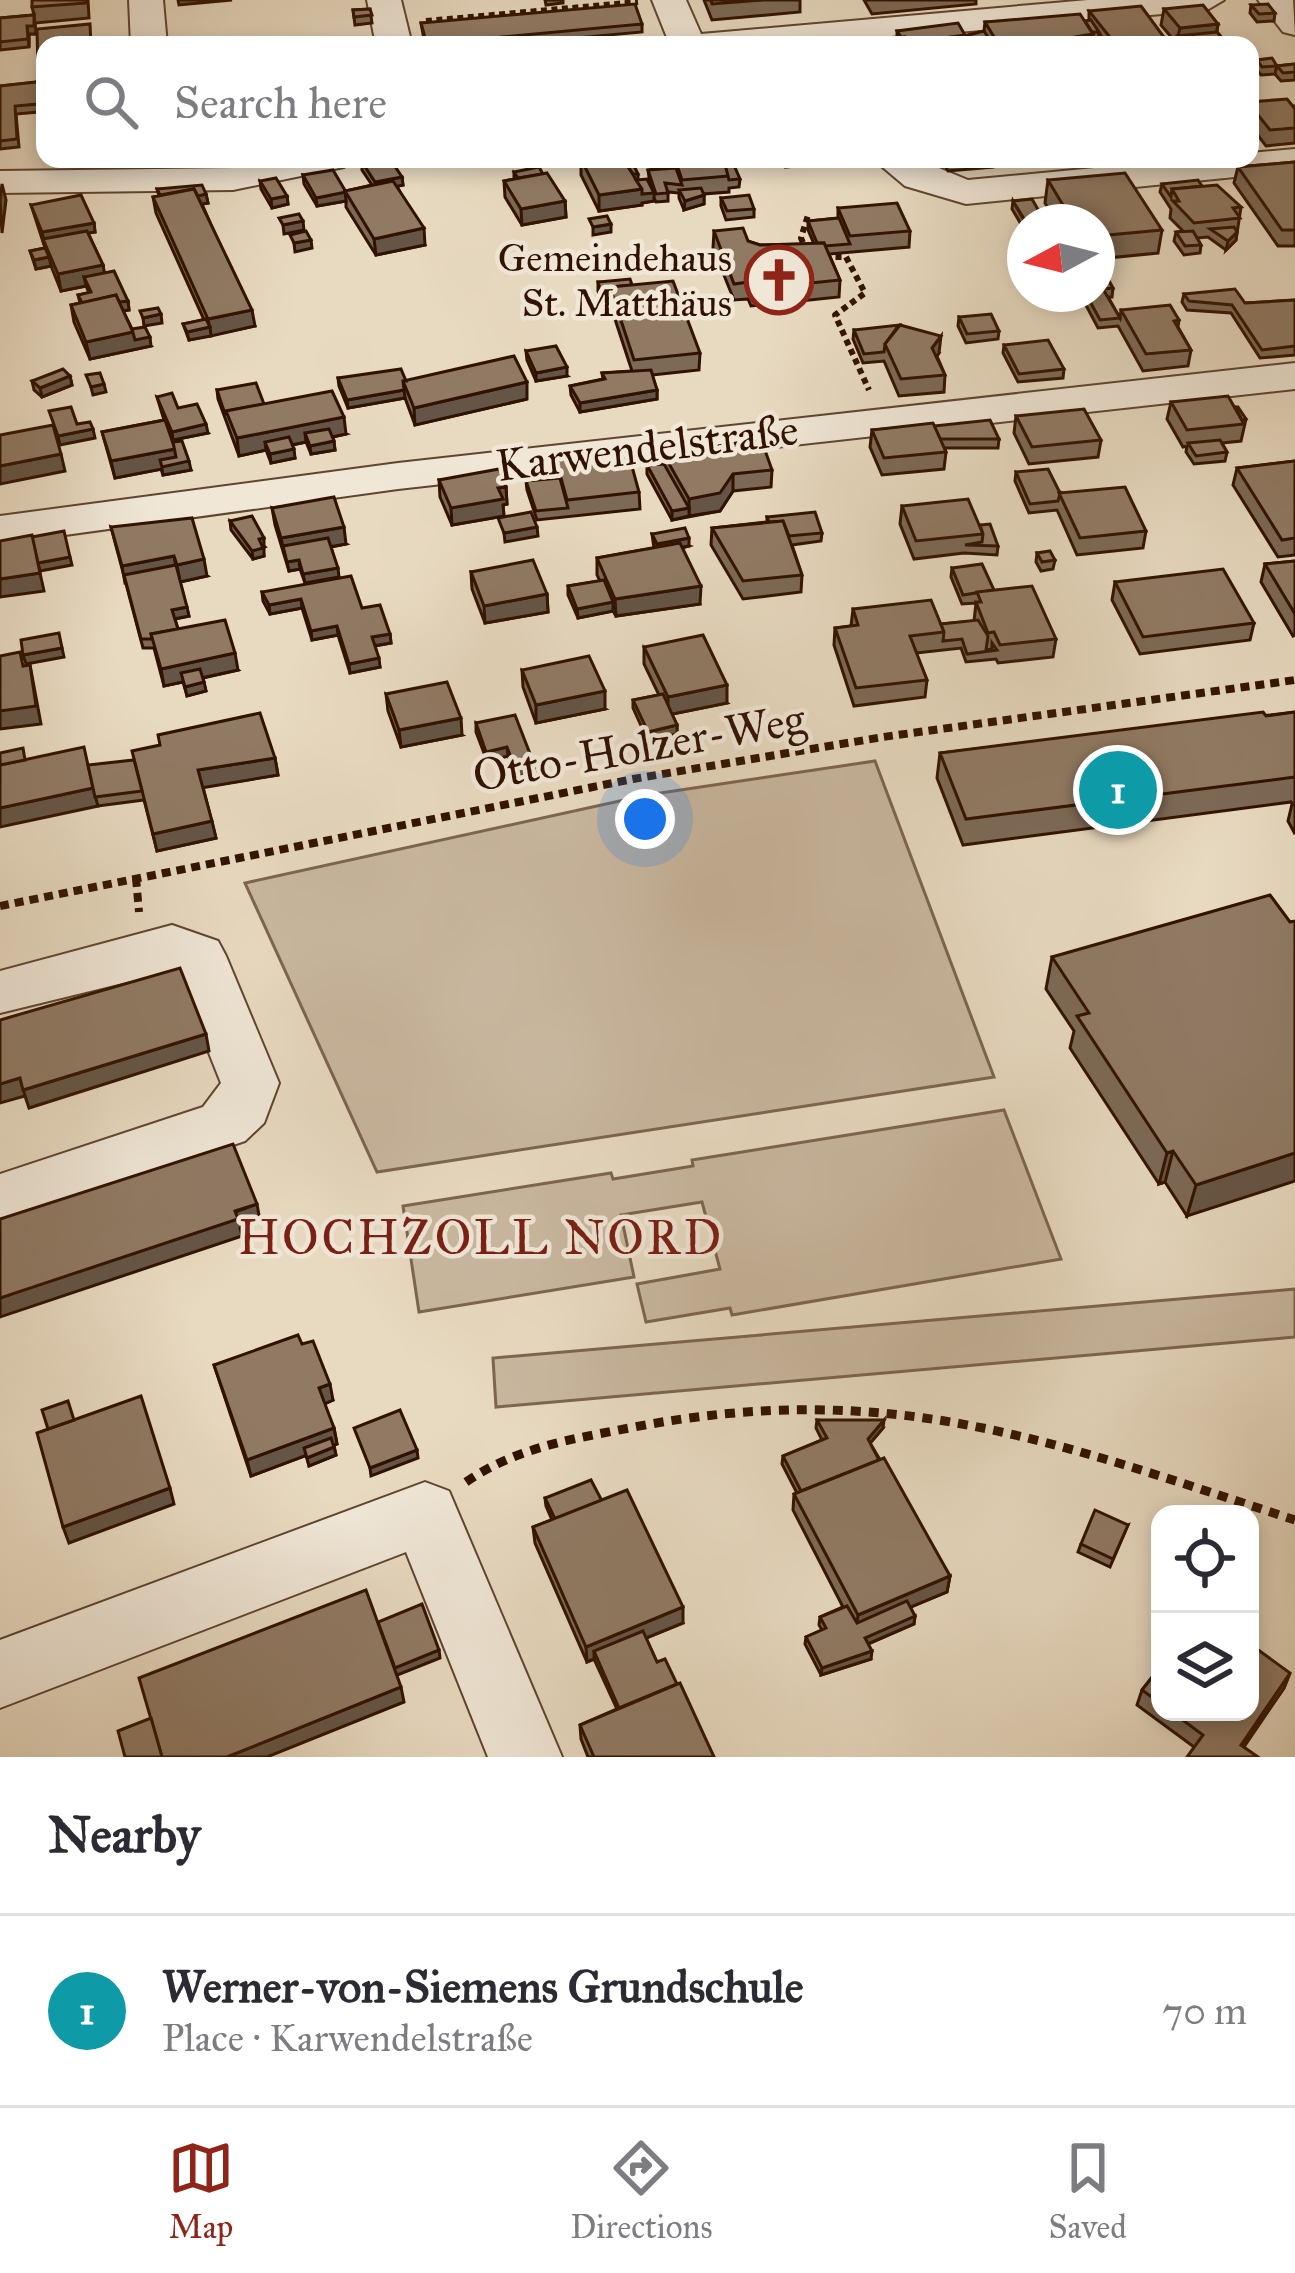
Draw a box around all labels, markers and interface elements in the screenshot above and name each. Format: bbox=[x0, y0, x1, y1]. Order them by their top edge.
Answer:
search box bbox=[36, 36, 1259, 168]
icon: search bbox=[78, 69, 144, 135]
text: Search here bbox=[174, 75, 387, 130]
north arrow bbox=[1007, 204, 1115, 312]
place label: Gemeindehaus St. Matthäus bbox=[498, 234, 732, 327]
church icon: Gemeindehaus St. Matthäus bbox=[744, 245, 814, 315]
street label: Karwendelstraße bbox=[493, 401, 801, 493]
street label: Otto-Holzer-Weg bbox=[468, 691, 810, 803]
pin: 1 bbox=[1079, 745, 1157, 835]
your location bbox=[615, 789, 675, 849]
district label: HOCHZOLL NORD bbox=[238, 1208, 724, 1267]
map controls bbox=[1151, 1505, 1259, 1721]
button: locate bbox=[1151, 1505, 1259, 1613]
button: layers bbox=[1151, 1613, 1259, 1721]
text: Nearby bbox=[48, 1804, 200, 1866]
text: Werner-von-Siemens Grundschule bbox=[162, 1959, 804, 2014]
text: 1 bbox=[79, 1987, 95, 2035]
text: 70 m bbox=[1162, 1987, 1247, 2035]
text: Place · Karwendelstraße bbox=[162, 2014, 533, 2062]
tab: Map bbox=[168, 2135, 234, 2247]
tab: Directions bbox=[570, 2135, 712, 2247]
tab: Saved bbox=[1049, 2135, 1127, 2247]

